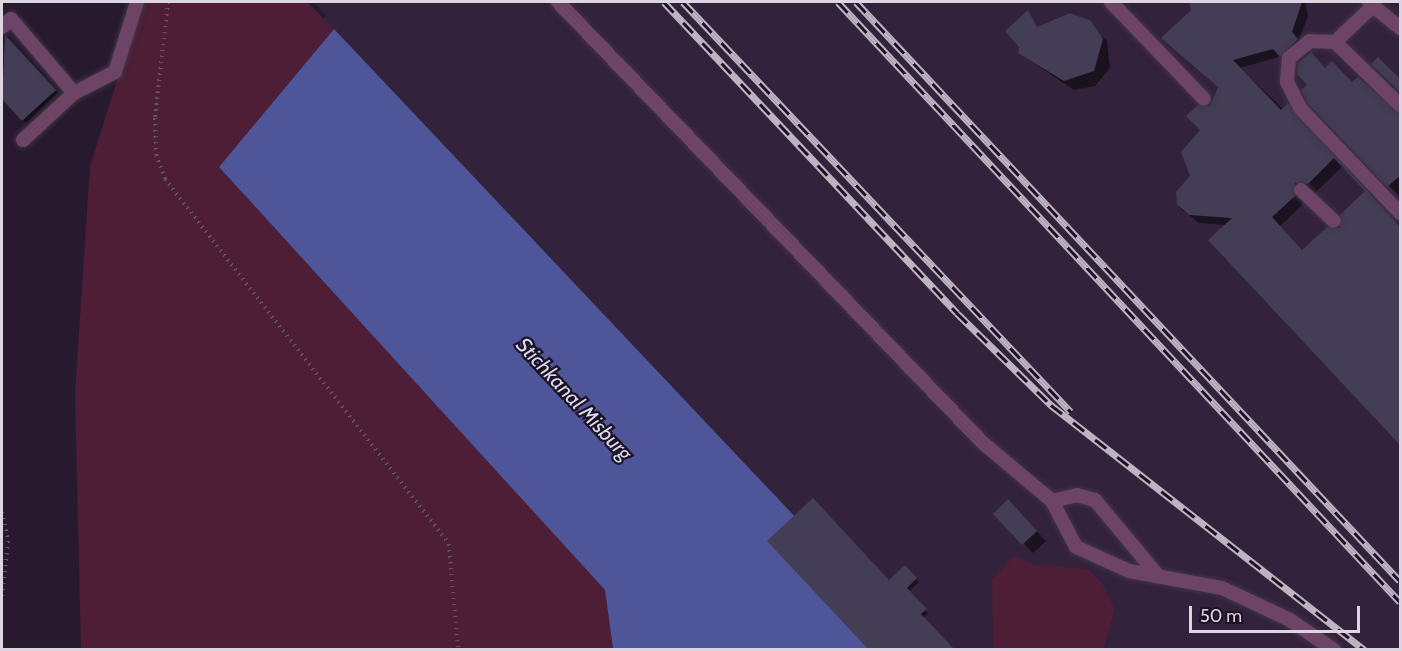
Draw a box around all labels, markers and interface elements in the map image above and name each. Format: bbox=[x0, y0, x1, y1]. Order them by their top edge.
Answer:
water label: Stichkanal Misburg bbox=[511, 332, 637, 466]
scale bar bbox=[1192, 594, 1363, 632]
text: 50 m bbox=[1200, 605, 1242, 627]

